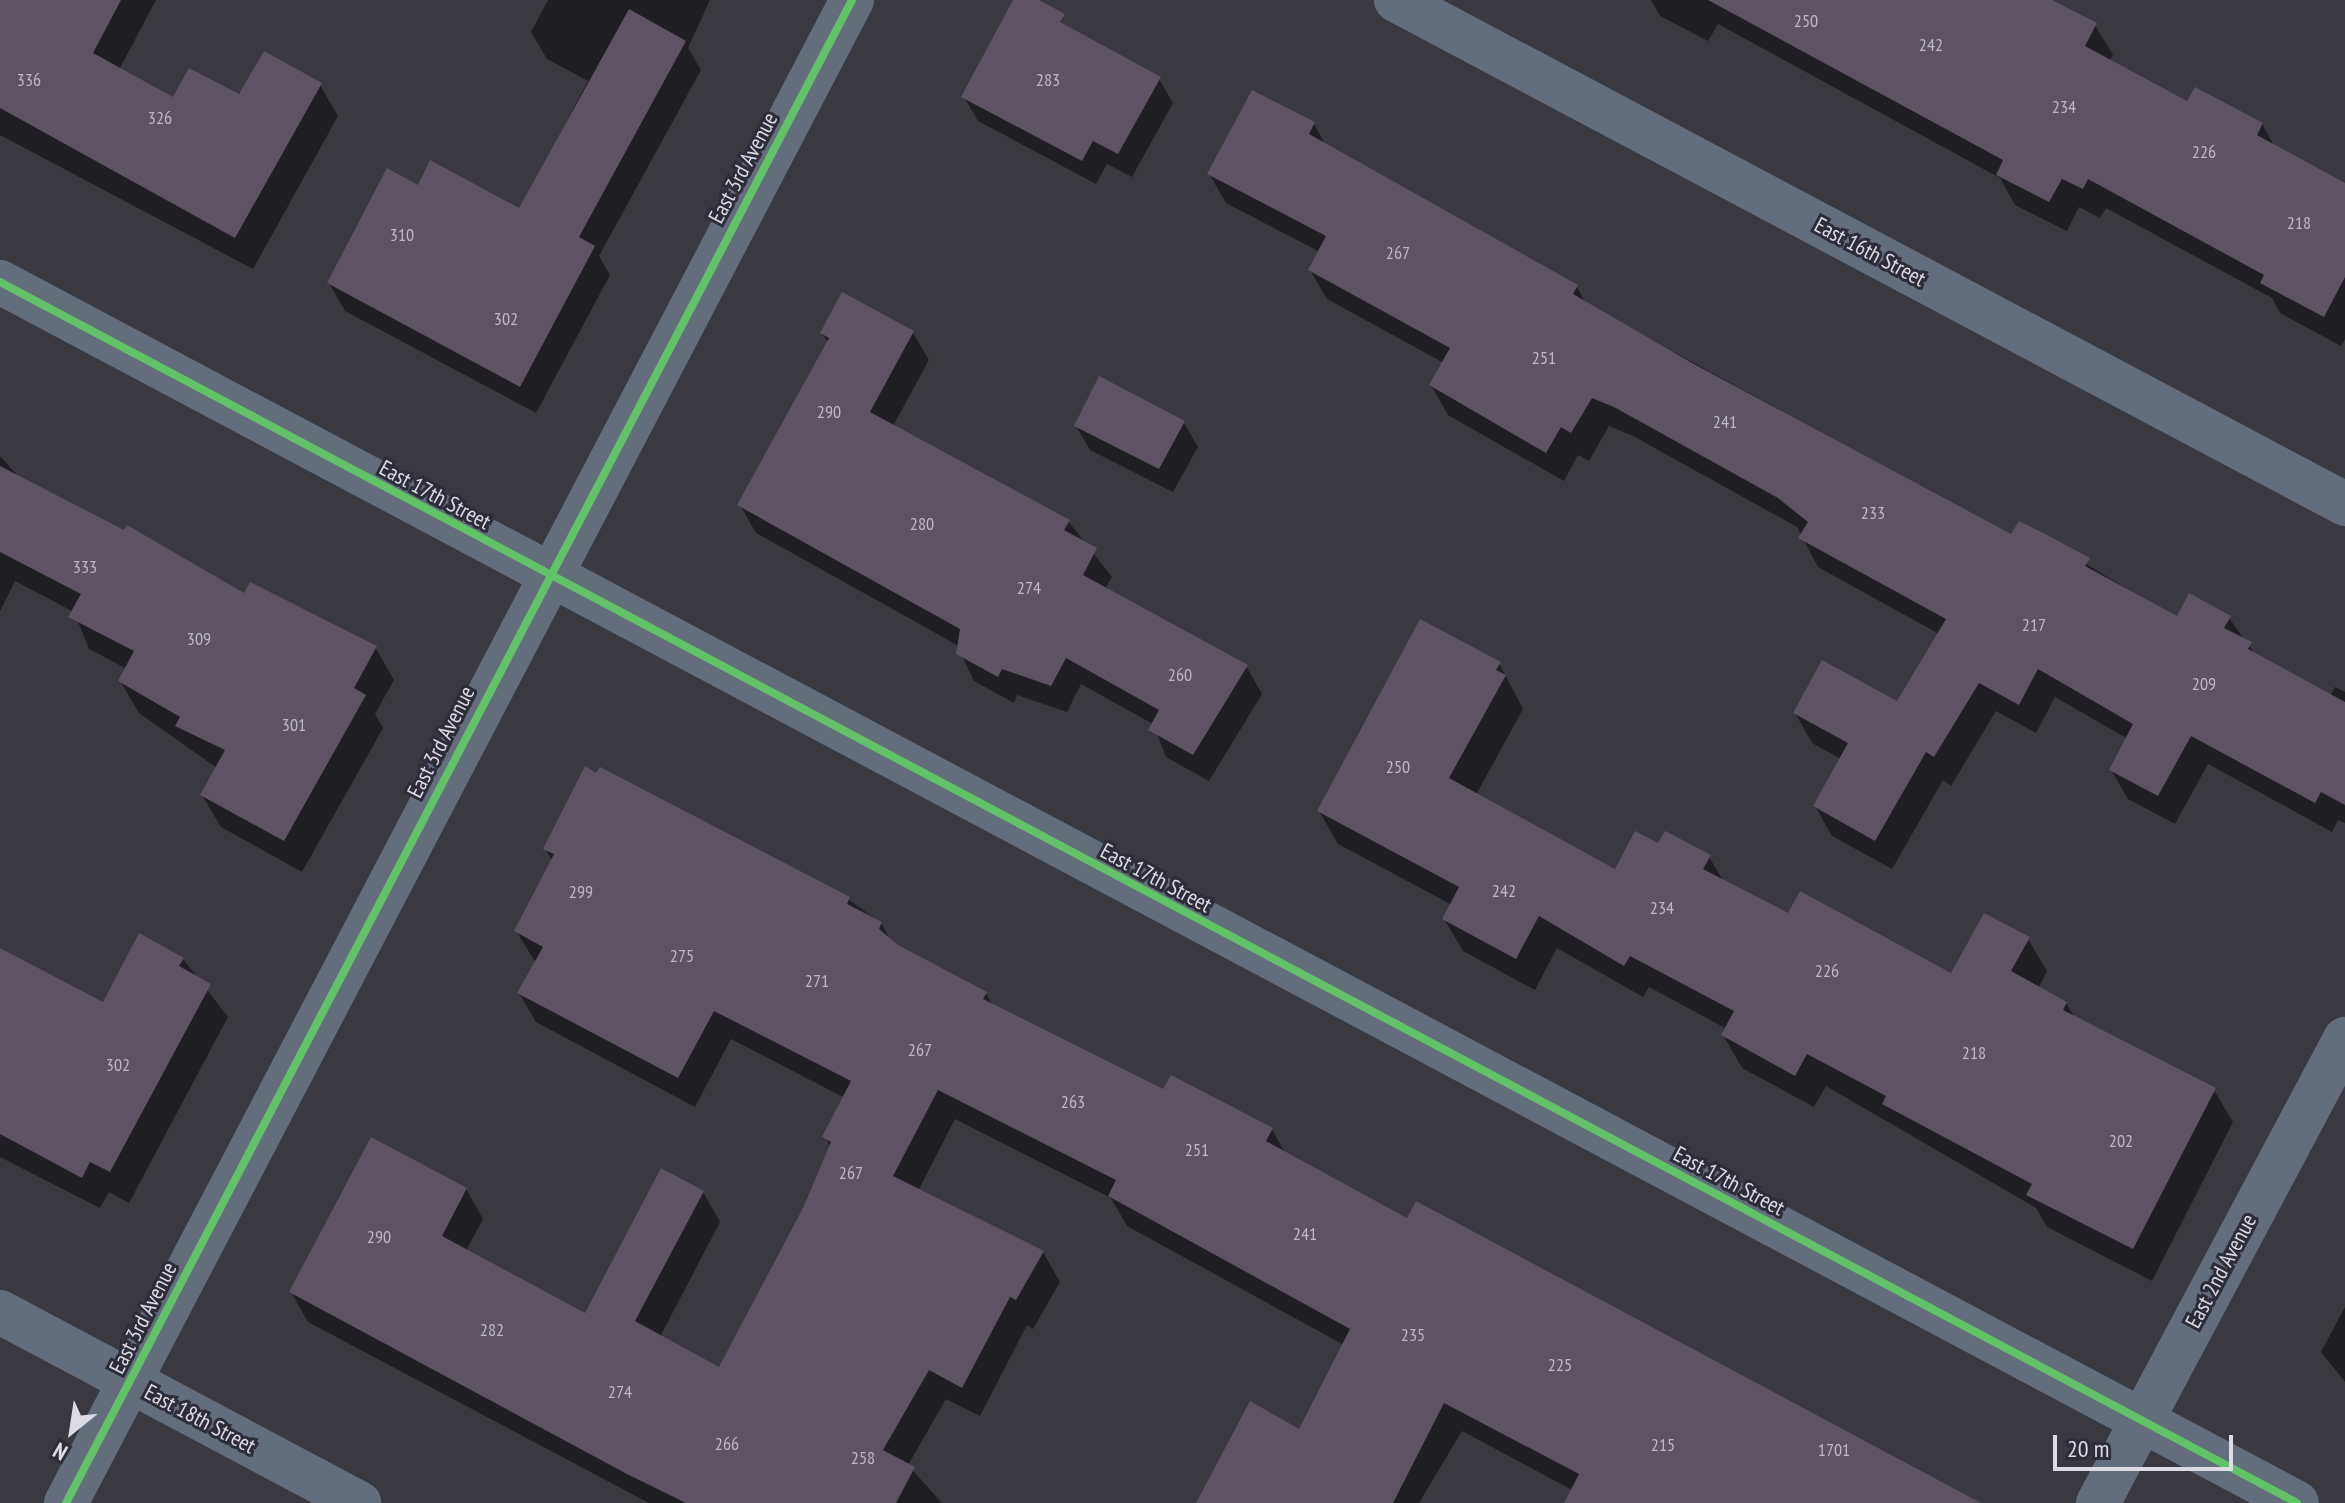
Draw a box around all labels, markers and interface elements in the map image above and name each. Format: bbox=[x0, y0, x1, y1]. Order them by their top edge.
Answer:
house number: 250 bbox=[1794, 10, 1818, 32]
house number: 242 bbox=[1919, 34, 1943, 56]
house number: 336 bbox=[17, 69, 41, 91]
house number: 283 bbox=[1036, 69, 1060, 91]
house number: 234 bbox=[2052, 96, 2076, 118]
house number: 326 bbox=[148, 107, 172, 129]
street label: East 3rd Avenue bbox=[703, 108, 783, 228]
house number: 226 bbox=[2192, 141, 2216, 163]
street label: East 16th Street bbox=[1810, 212, 1930, 292]
house number: 218 bbox=[2287, 212, 2311, 234]
house number: 310 bbox=[390, 224, 414, 246]
house number: 267 bbox=[1386, 242, 1410, 264]
house number: 302 bbox=[494, 308, 518, 330]
house number: 251 bbox=[1532, 347, 1556, 369]
house number: 290 bbox=[817, 401, 841, 423]
house number: 241 bbox=[1713, 411, 1737, 433]
street label: East 17th Street bbox=[375, 455, 495, 535]
house number: 233 bbox=[1861, 502, 1885, 524]
house number: 280 bbox=[910, 513, 934, 535]
house number: 333 bbox=[73, 556, 97, 578]
house number: 274 bbox=[1017, 577, 1041, 599]
house number: 217 bbox=[2022, 614, 2046, 636]
house number: 309 bbox=[187, 628, 211, 650]
house number: 260 bbox=[1168, 664, 1192, 686]
house number: 209 bbox=[2192, 673, 2216, 695]
street label: East 3rd Avenue bbox=[402, 682, 480, 802]
house number: 301 bbox=[282, 714, 306, 736]
house number: 250 bbox=[1386, 756, 1410, 778]
street label: East 17th Street bbox=[1096, 838, 1216, 918]
house number: 242 bbox=[1492, 880, 1516, 902]
house number: 299 bbox=[569, 881, 593, 903]
house number: 234 bbox=[1650, 897, 1674, 919]
house number: 275 bbox=[670, 945, 694, 967]
house number: 226 bbox=[1815, 960, 1839, 982]
house number: 271 bbox=[805, 970, 829, 992]
house number: 267 bbox=[908, 1039, 932, 1061]
house number: 218 bbox=[1962, 1042, 1986, 1064]
house number: 302 bbox=[106, 1054, 130, 1076]
house number: 263 bbox=[1061, 1091, 1085, 1113]
house number: 202 bbox=[2109, 1130, 2133, 1152]
house number: 251 bbox=[1185, 1139, 1209, 1161]
street label: East 17th Street bbox=[1669, 1141, 1789, 1221]
house number: 267 bbox=[839, 1162, 863, 1184]
street label: East 2nd Avenue bbox=[2180, 1209, 2262, 1333]
house number: 241 bbox=[1293, 1223, 1317, 1245]
house number: 290 bbox=[367, 1226, 391, 1248]
street label: East 3rd Avenue bbox=[104, 1258, 182, 1378]
house number: 282 bbox=[480, 1319, 504, 1341]
house number: 235 bbox=[1401, 1324, 1425, 1346]
house number: 225 bbox=[1548, 1354, 1572, 1376]
street label: East 18th Street bbox=[140, 1379, 260, 1459]
house number: 274 bbox=[608, 1381, 632, 1403]
north arrow bbox=[32, 1391, 112, 1471]
scale bar bbox=[2057, 1419, 2237, 1469]
house number: 266 bbox=[715, 1433, 739, 1455]
text: 20 m bbox=[2067, 1433, 2109, 1464]
house number: 215 bbox=[1651, 1434, 1675, 1456]
text: N bbox=[48, 1437, 72, 1467]
house number: 1701 bbox=[1818, 1439, 1850, 1461]
house number: 258 bbox=[851, 1447, 875, 1469]

